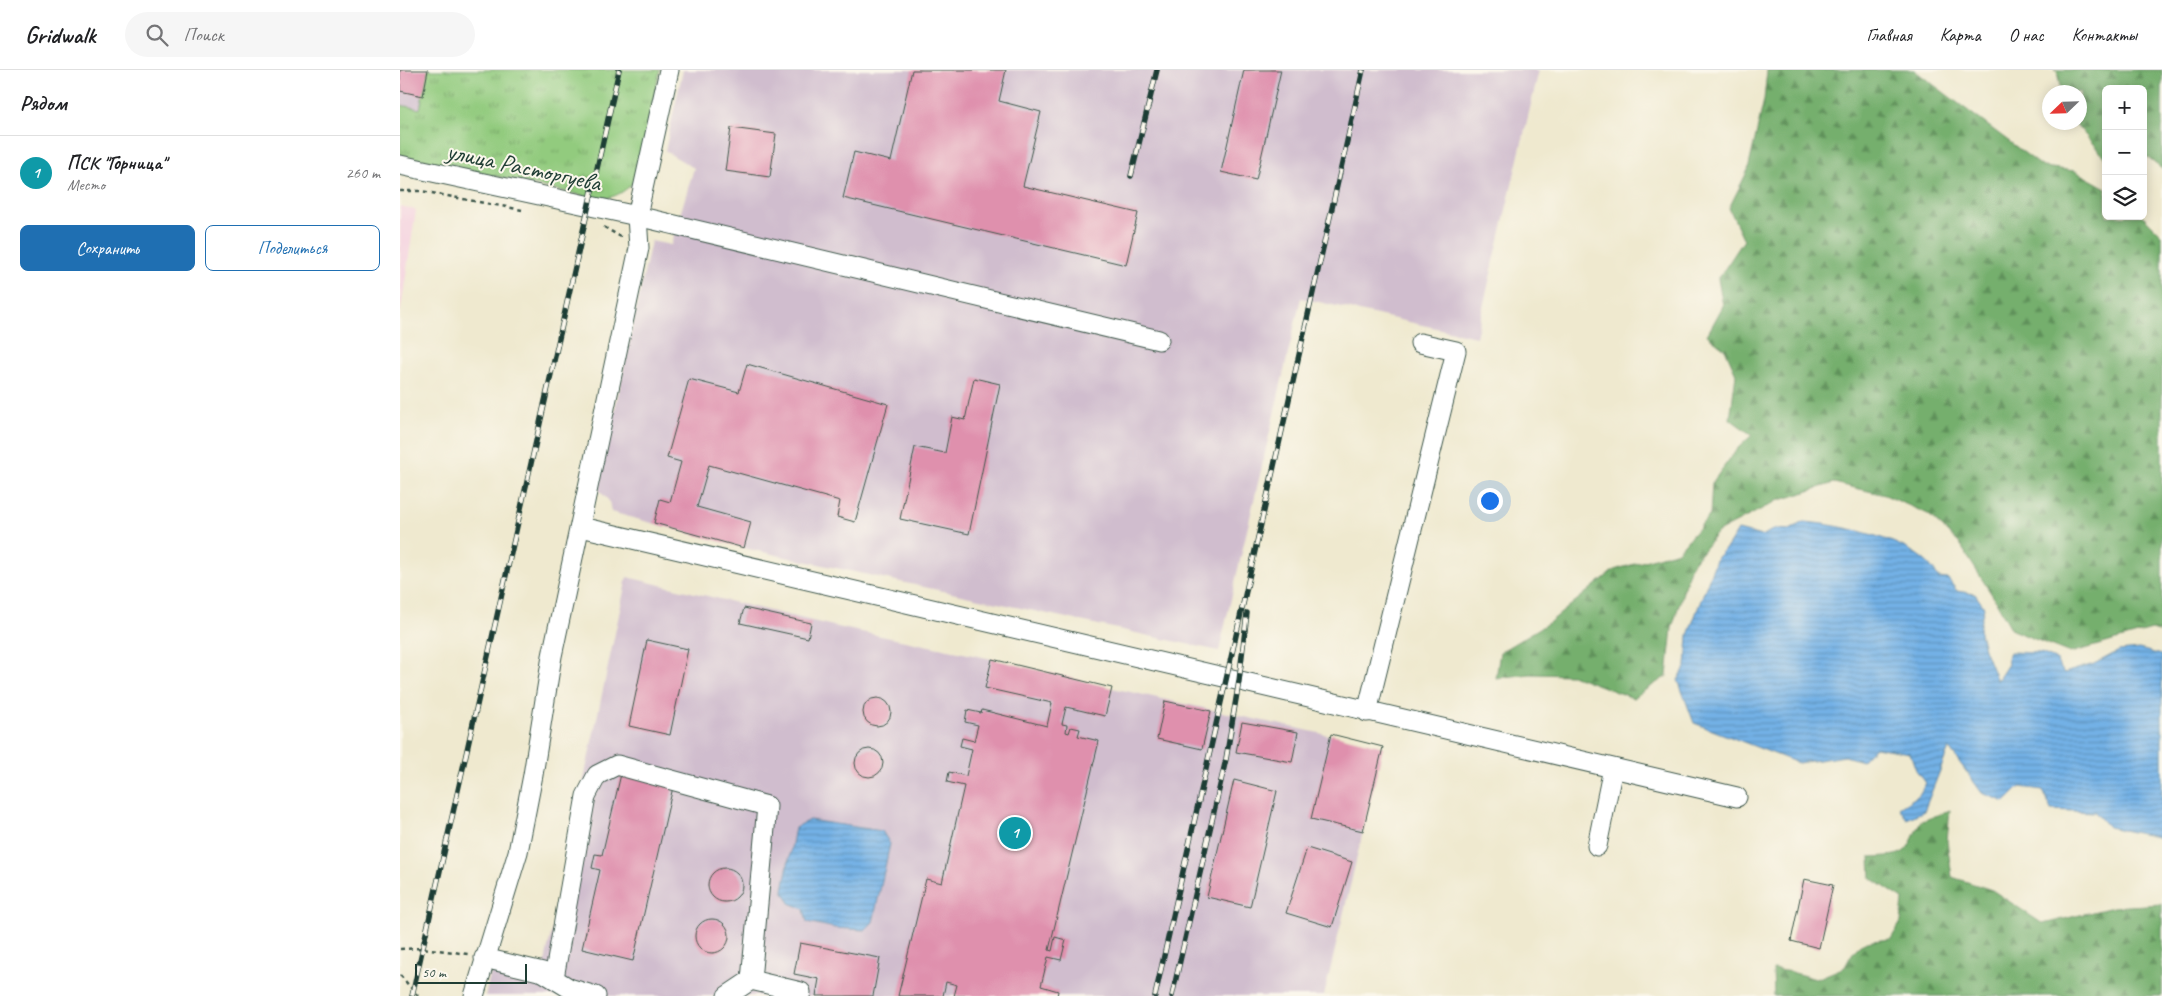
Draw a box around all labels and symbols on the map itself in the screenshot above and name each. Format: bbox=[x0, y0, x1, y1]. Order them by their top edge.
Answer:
north arrow bbox=[2042, 85, 2087, 130]
street label: улица Расторгуева bbox=[442, 135, 606, 199]
your location bbox=[1477, 488, 1503, 514]
pin: 1 bbox=[999, 814, 1031, 852]
scale bar bbox=[415, 961, 528, 984]

